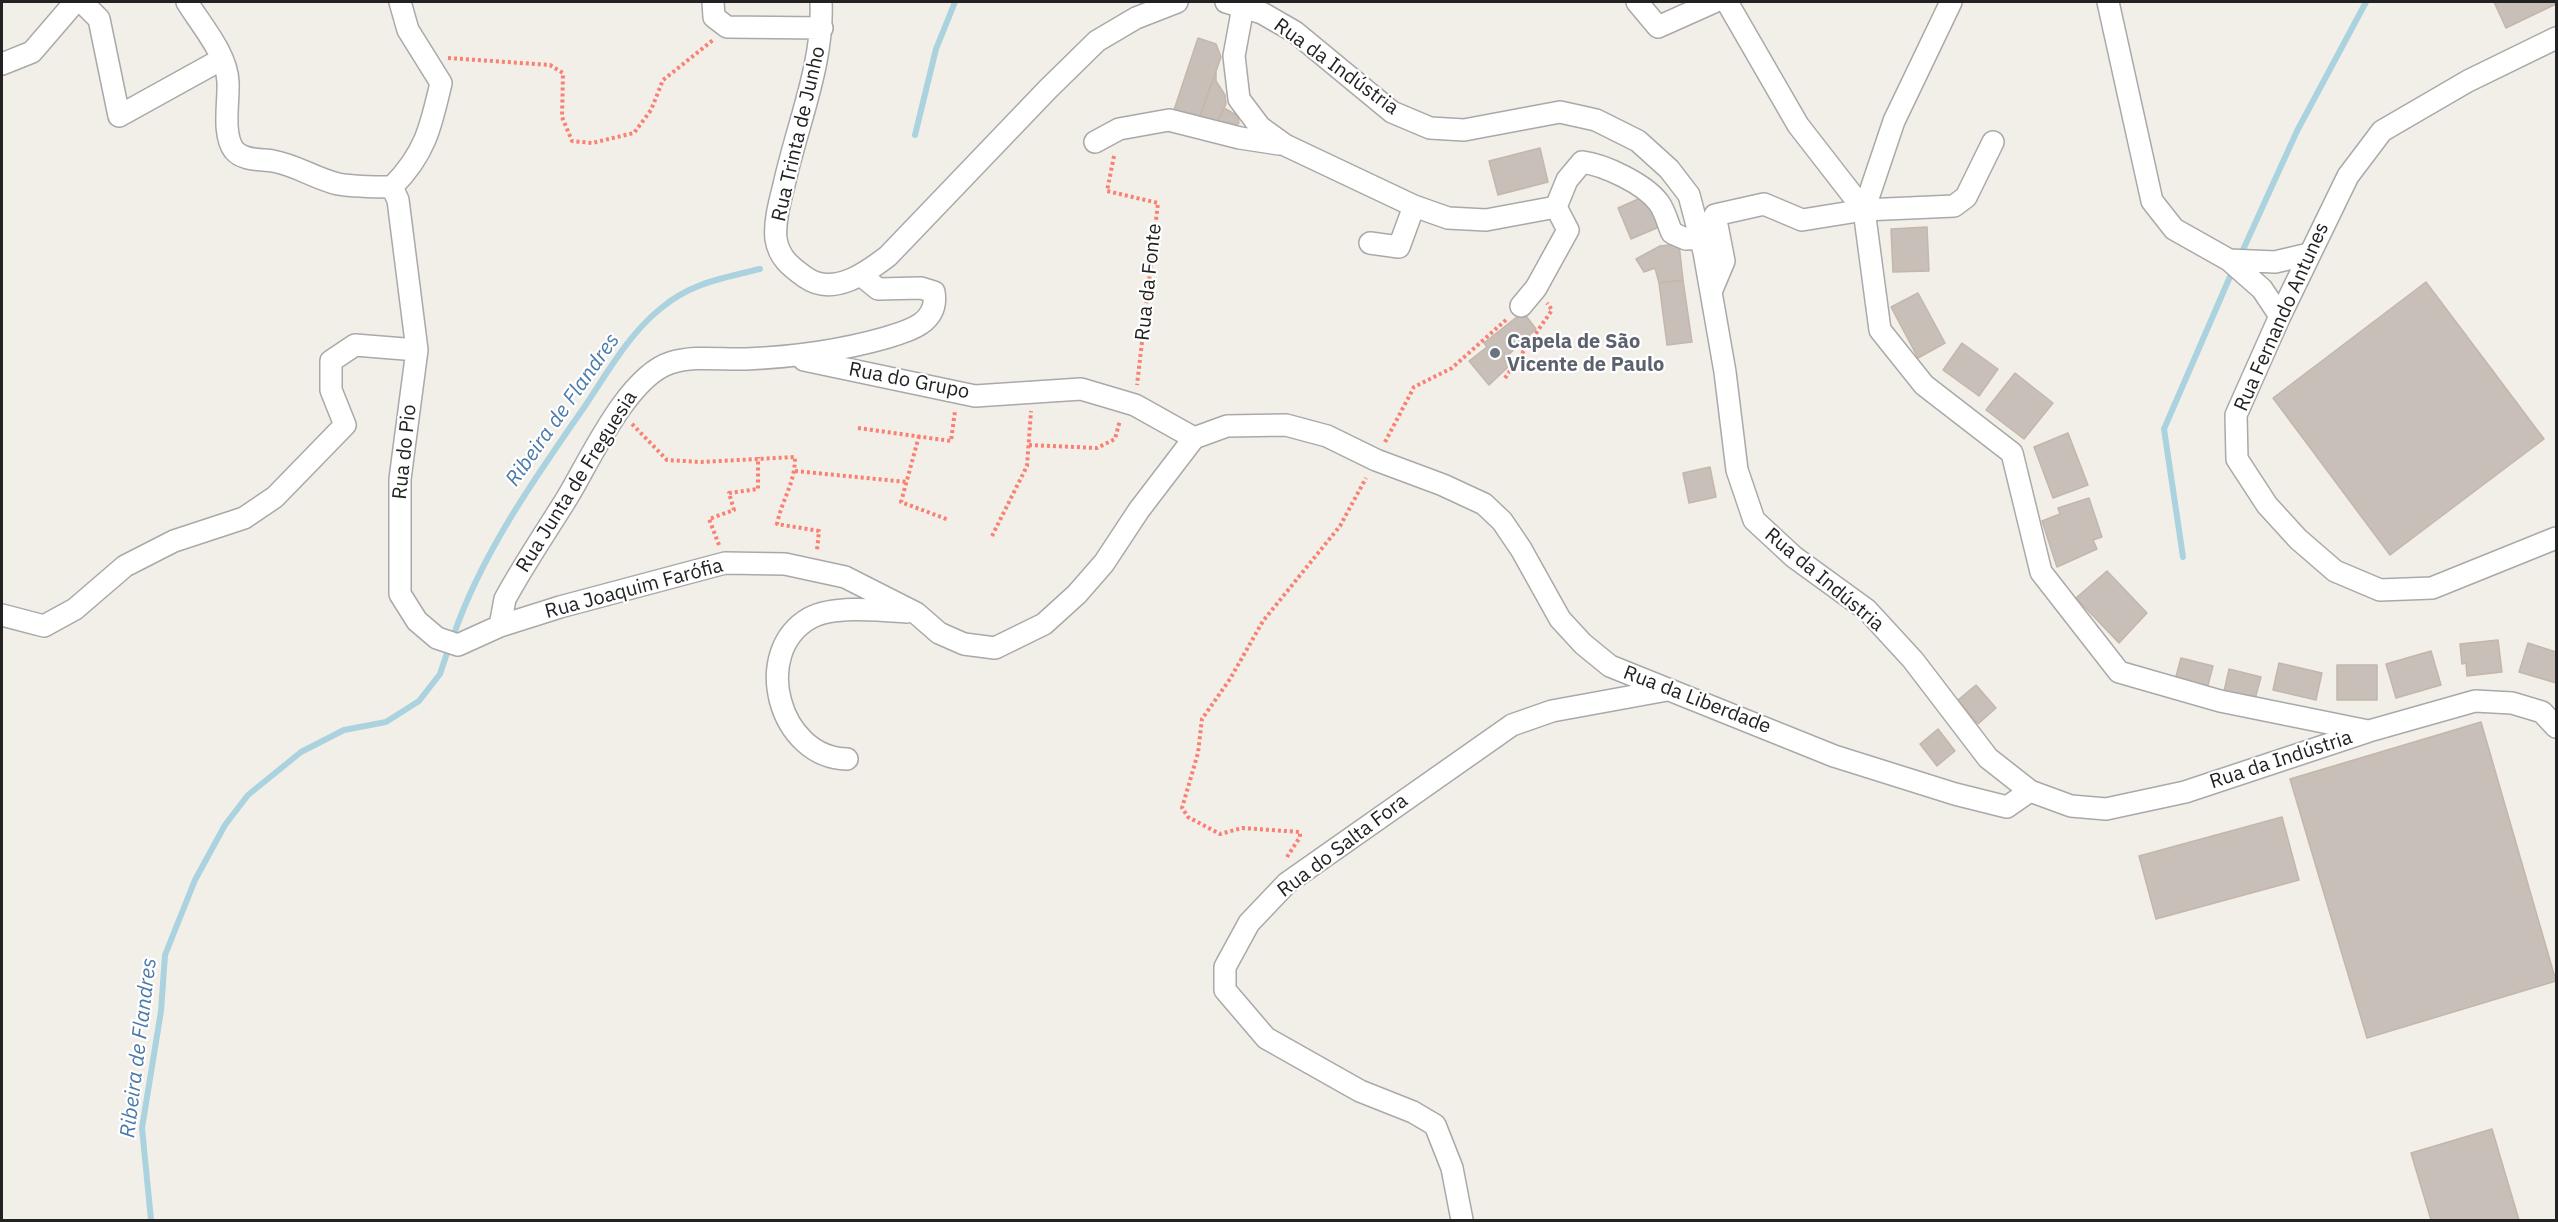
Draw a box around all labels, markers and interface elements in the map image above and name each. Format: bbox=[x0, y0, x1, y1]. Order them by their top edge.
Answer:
street label: Rua da Indústria bbox=[1269, 14, 1403, 120]
street label: Rua Trinta de Junho bbox=[767, 44, 831, 224]
street label: Rua Fernando Antunes bbox=[2230, 219, 2334, 415]
street label: Rua da Fonte bbox=[1131, 222, 1167, 342]
water label: Ribeira de Flandres bbox=[501, 329, 625, 491]
place label: Capela de São Vicente de Paulo bbox=[1507, 330, 1664, 377]
marker: Capela de São Vicente de Paulo bbox=[1488, 346, 1502, 360]
street label: Rua do Grupo bbox=[847, 358, 971, 404]
street label: Rua Junta de Freguesia bbox=[511, 387, 643, 577]
street label: Rua do Pio bbox=[388, 403, 422, 501]
street label: Rua da Indústria bbox=[1759, 523, 1889, 637]
street label: Rua Joaquim Farófia bbox=[542, 554, 726, 624]
street label: Rua da Liberdade bbox=[1620, 661, 1774, 739]
street label: Rua da Indústria bbox=[2207, 726, 2355, 794]
street label: Rua do Salta Fora bbox=[1273, 789, 1413, 903]
water label: Ribeira de Flandres bbox=[115, 957, 163, 1139]

